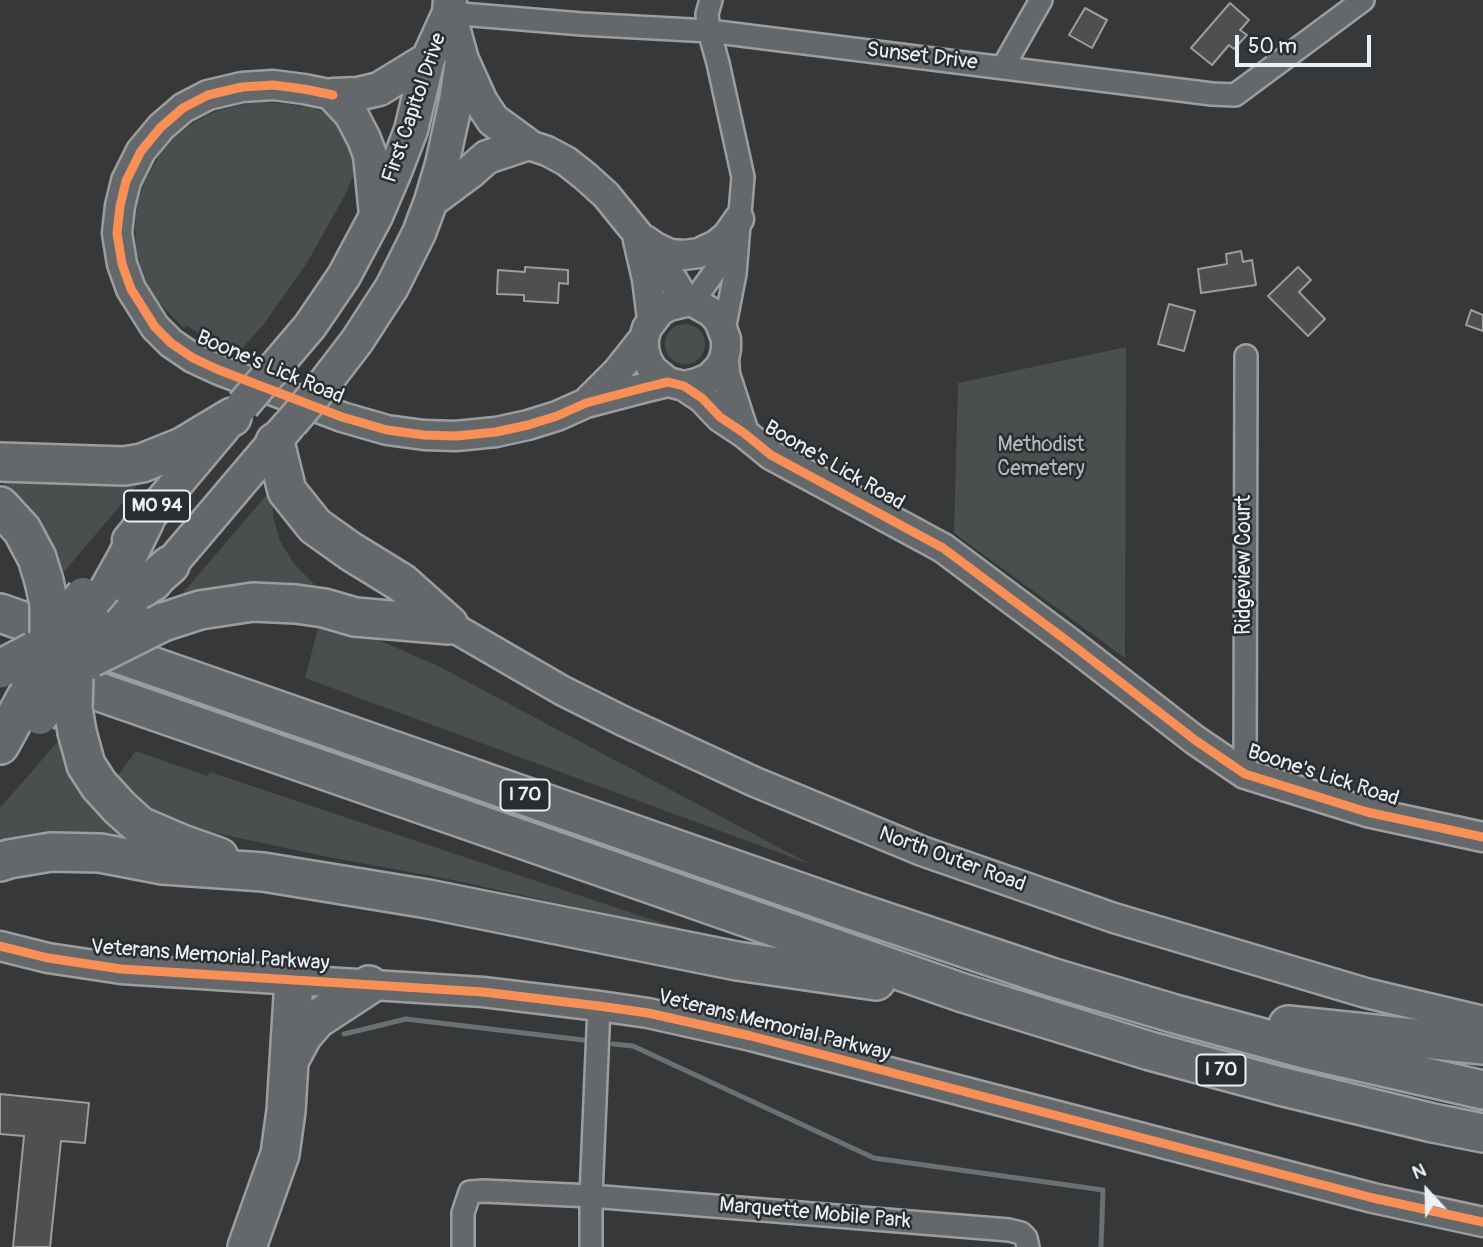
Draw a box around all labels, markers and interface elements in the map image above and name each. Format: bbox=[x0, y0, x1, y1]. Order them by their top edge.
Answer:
scale bar bbox=[1238, 21, 1374, 65]
street label: First Capitol Drive bbox=[378, 30, 452, 186]
text: 50 m bbox=[1248, 33, 1297, 60]
street label: Sunset Drive bbox=[865, 38, 979, 76]
street label: Boone's Lick Road bbox=[193, 326, 347, 410]
street label: Boone's Lick Road bbox=[759, 416, 909, 516]
park label: Methodist Cemetery bbox=[997, 433, 1085, 483]
road number: MO 94 bbox=[124, 491, 190, 522]
street label: Ridgeview Court bbox=[1232, 495, 1258, 635]
street label: Boone's Lick Road bbox=[1244, 740, 1402, 812]
road number: I 70 bbox=[500, 780, 550, 810]
street label: North Outer Road bbox=[875, 822, 1029, 898]
street label: Veterans Memorial Parkway bbox=[90, 935, 330, 977]
street label: Veterans Memorial Parkway bbox=[655, 985, 893, 1067]
road number: I 70 bbox=[1196, 1054, 1246, 1086]
north arrow bbox=[1392, 1156, 1462, 1226]
text: N bbox=[1409, 1158, 1430, 1185]
street label: Marquette Mobile Park bbox=[718, 1193, 912, 1235]

